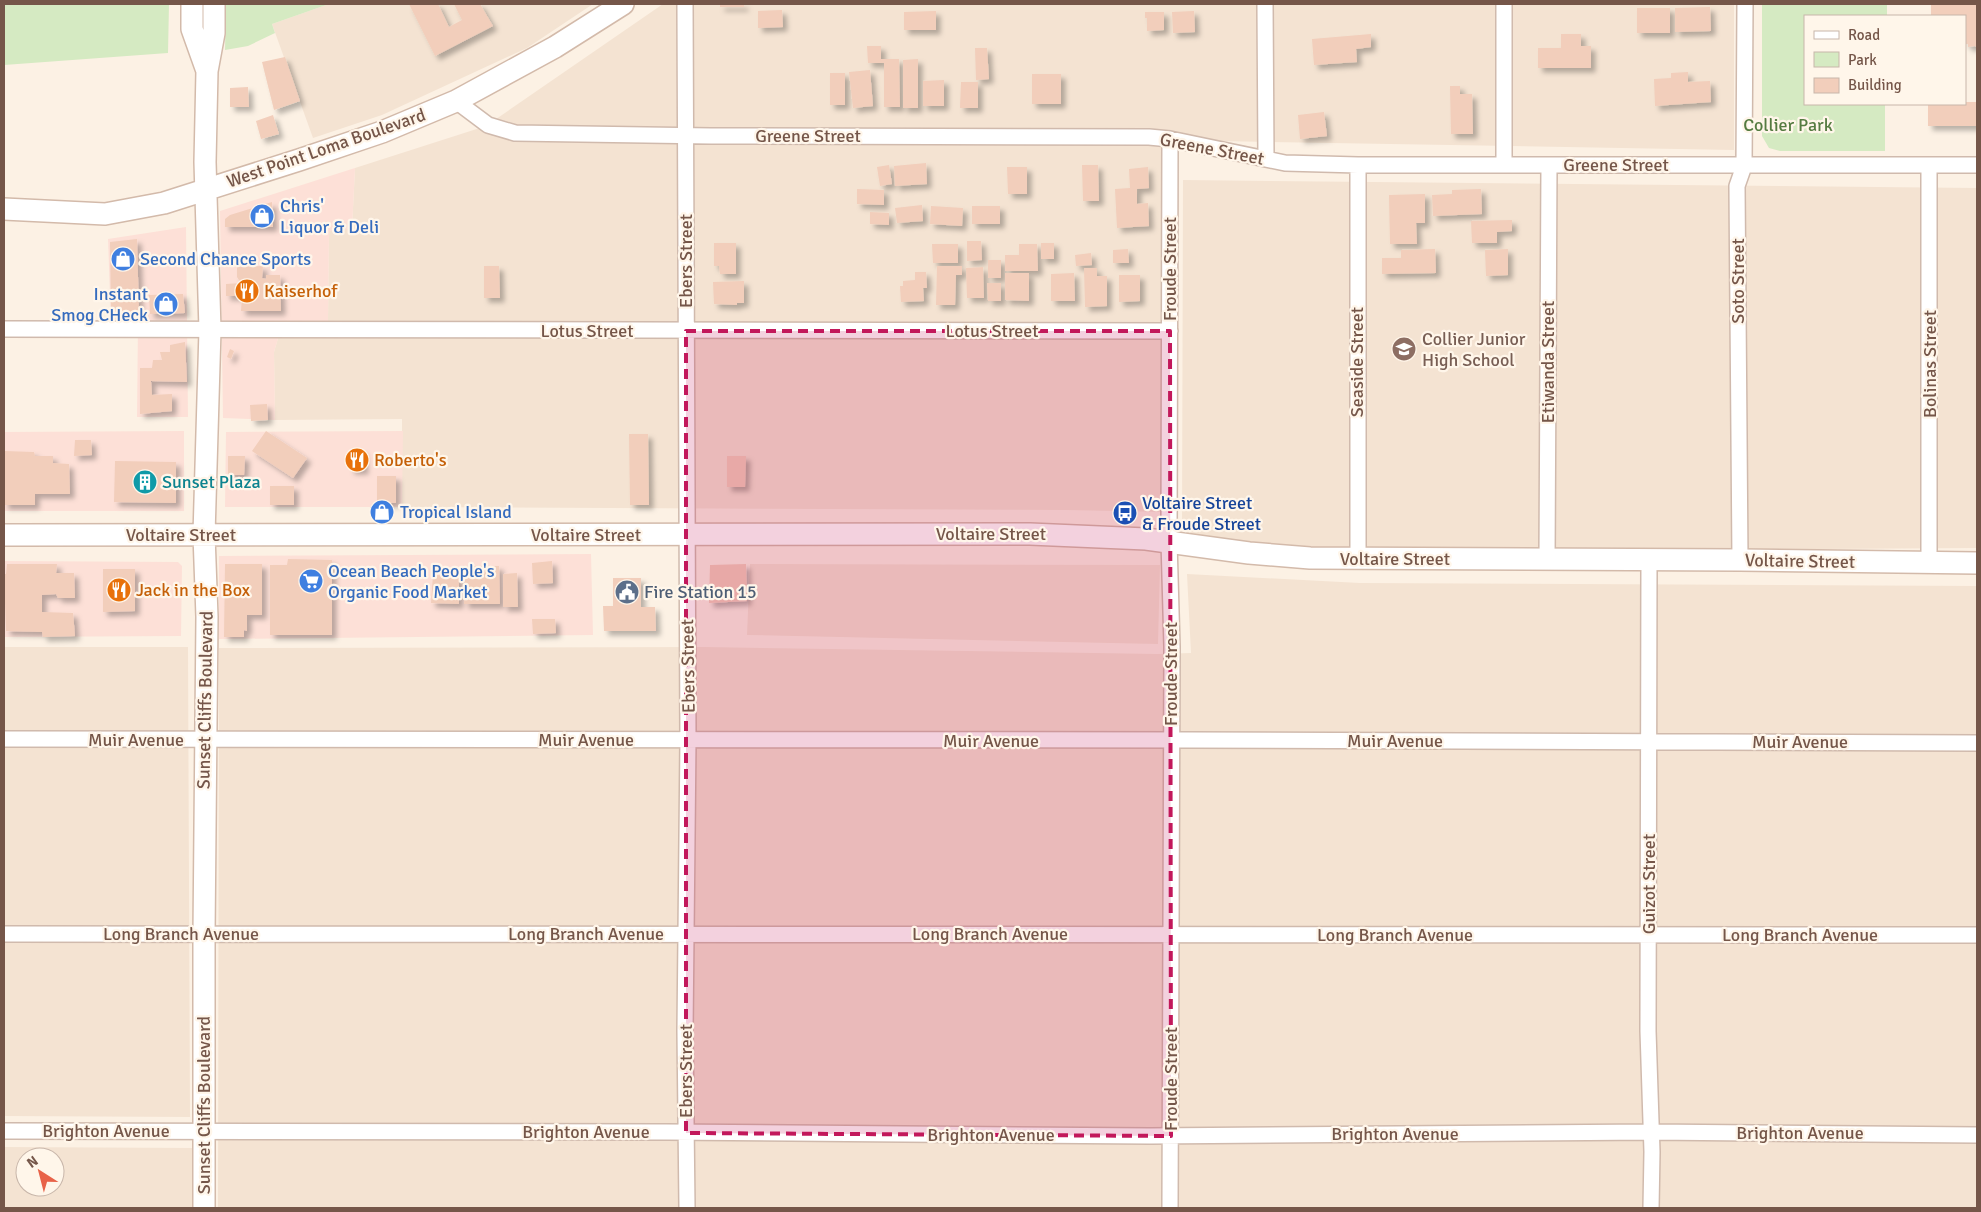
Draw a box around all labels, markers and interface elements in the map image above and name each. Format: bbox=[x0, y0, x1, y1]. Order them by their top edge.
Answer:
legend bbox=[1804, 15, 1966, 105]
text: Road bbox=[1848, 26, 1880, 44]
text: Park bbox=[1848, 51, 1877, 69]
text: Building bbox=[1848, 76, 1902, 94]
street label: West Point Loma Boulevard bbox=[224, 104, 428, 192]
park label: Collier Park bbox=[1743, 114, 1833, 136]
street label: Greene Street bbox=[755, 125, 861, 147]
street label: Greene Street bbox=[1158, 128, 1266, 170]
street label: Greene Street bbox=[1563, 154, 1669, 176]
place label: Chris' Liquor & Deli bbox=[280, 195, 379, 238]
shop icon: Chris' Liquor & Deli bbox=[249, 203, 275, 229]
street label: Ebers Street bbox=[675, 214, 697, 308]
street label: Froude Street bbox=[1159, 217, 1181, 321]
street label: Soto Street bbox=[1727, 238, 1749, 324]
shop icon: Second Chance Sports bbox=[110, 246, 136, 272]
place label: Second Chance Sports bbox=[140, 248, 311, 270]
restaurant icon: Kaiserhof bbox=[234, 278, 260, 304]
place label: Kaiserhof bbox=[264, 280, 338, 302]
place label: Instant Smog CHeck bbox=[51, 283, 148, 326]
shop icon: Instant Smog CHeck bbox=[153, 291, 179, 317]
street label: Etiwanda Street bbox=[1537, 301, 1559, 423]
street label: Seaside Street bbox=[1346, 307, 1368, 417]
street label: Bolinas Street bbox=[1919, 310, 1941, 418]
street label: Lotus Street bbox=[540, 320, 634, 342]
street label: Lotus Street bbox=[945, 320, 1039, 342]
place label: Collier Junior High School bbox=[1422, 328, 1526, 371]
school or university icon: Collier Junior High School bbox=[1391, 336, 1417, 362]
restaurant icon: Roberto's bbox=[344, 447, 370, 473]
place label: Roberto's bbox=[374, 449, 447, 471]
building icon: Sunset Plaza bbox=[132, 469, 158, 495]
place label: Sunset Plaza bbox=[162, 471, 261, 493]
place label: Voltaire Street & Froude Street bbox=[1142, 492, 1261, 535]
shop icon: Tropical Island bbox=[369, 499, 395, 525]
bus stop icon: Voltaire Street & Froude Street bbox=[1112, 500, 1138, 526]
place label: Tropical Island bbox=[400, 501, 512, 523]
street label: Voltaire Street bbox=[936, 523, 1046, 545]
street label: Voltaire Street bbox=[126, 524, 236, 546]
street label: Voltaire Street bbox=[531, 524, 641, 546]
street label: Voltaire Street bbox=[1340, 548, 1450, 570]
street label: Voltaire Street bbox=[1745, 549, 1855, 573]
place label: Ocean Beach People's Organic Food Market bbox=[328, 560, 495, 603]
supermarket icon: Ocean Beach People's Organic Food Market bbox=[298, 568, 324, 594]
restaurant icon: Jack in the Box bbox=[106, 577, 132, 603]
place label: Jack in the Box bbox=[136, 579, 251, 601]
public building icon: Fire Station 15 bbox=[614, 579, 640, 605]
place label: Fire Station 15 bbox=[644, 581, 757, 603]
street label: Sunset Cliffs Boulevard bbox=[192, 611, 218, 789]
street label: Ebers Street bbox=[676, 619, 700, 713]
street label: Froude Street bbox=[1160, 622, 1182, 726]
street label: Muir Avenue bbox=[88, 729, 184, 751]
street label: Muir Avenue bbox=[538, 729, 634, 751]
street label: Muir Avenue bbox=[943, 730, 1039, 752]
street label: Muir Avenue bbox=[1347, 730, 1443, 752]
street label: Muir Avenue bbox=[1752, 731, 1848, 753]
street label: Guizot Street bbox=[1638, 834, 1660, 934]
street label: Long Branch Avenue bbox=[103, 923, 259, 945]
street label: Long Branch Avenue bbox=[508, 923, 664, 945]
street label: Long Branch Avenue bbox=[912, 923, 1068, 945]
street label: Long Branch Avenue bbox=[1317, 924, 1473, 946]
street label: Long Branch Avenue bbox=[1722, 924, 1878, 946]
street label: Sunset Cliffs Boulevard bbox=[193, 1016, 215, 1194]
street label: Ebers Street bbox=[675, 1024, 697, 1118]
street label: Froude Street bbox=[1160, 1027, 1182, 1131]
street label: Brighton Avenue bbox=[42, 1120, 170, 1142]
street label: Brighton Avenue bbox=[522, 1121, 650, 1143]
street label: Brighton Avenue bbox=[1736, 1122, 1864, 1144]
street label: Brighton Avenue bbox=[1331, 1123, 1459, 1145]
street label: Brighton Avenue bbox=[927, 1124, 1055, 1146]
north arrow bbox=[15, 1147, 65, 1197]
text: N bbox=[24, 1152, 42, 1172]

